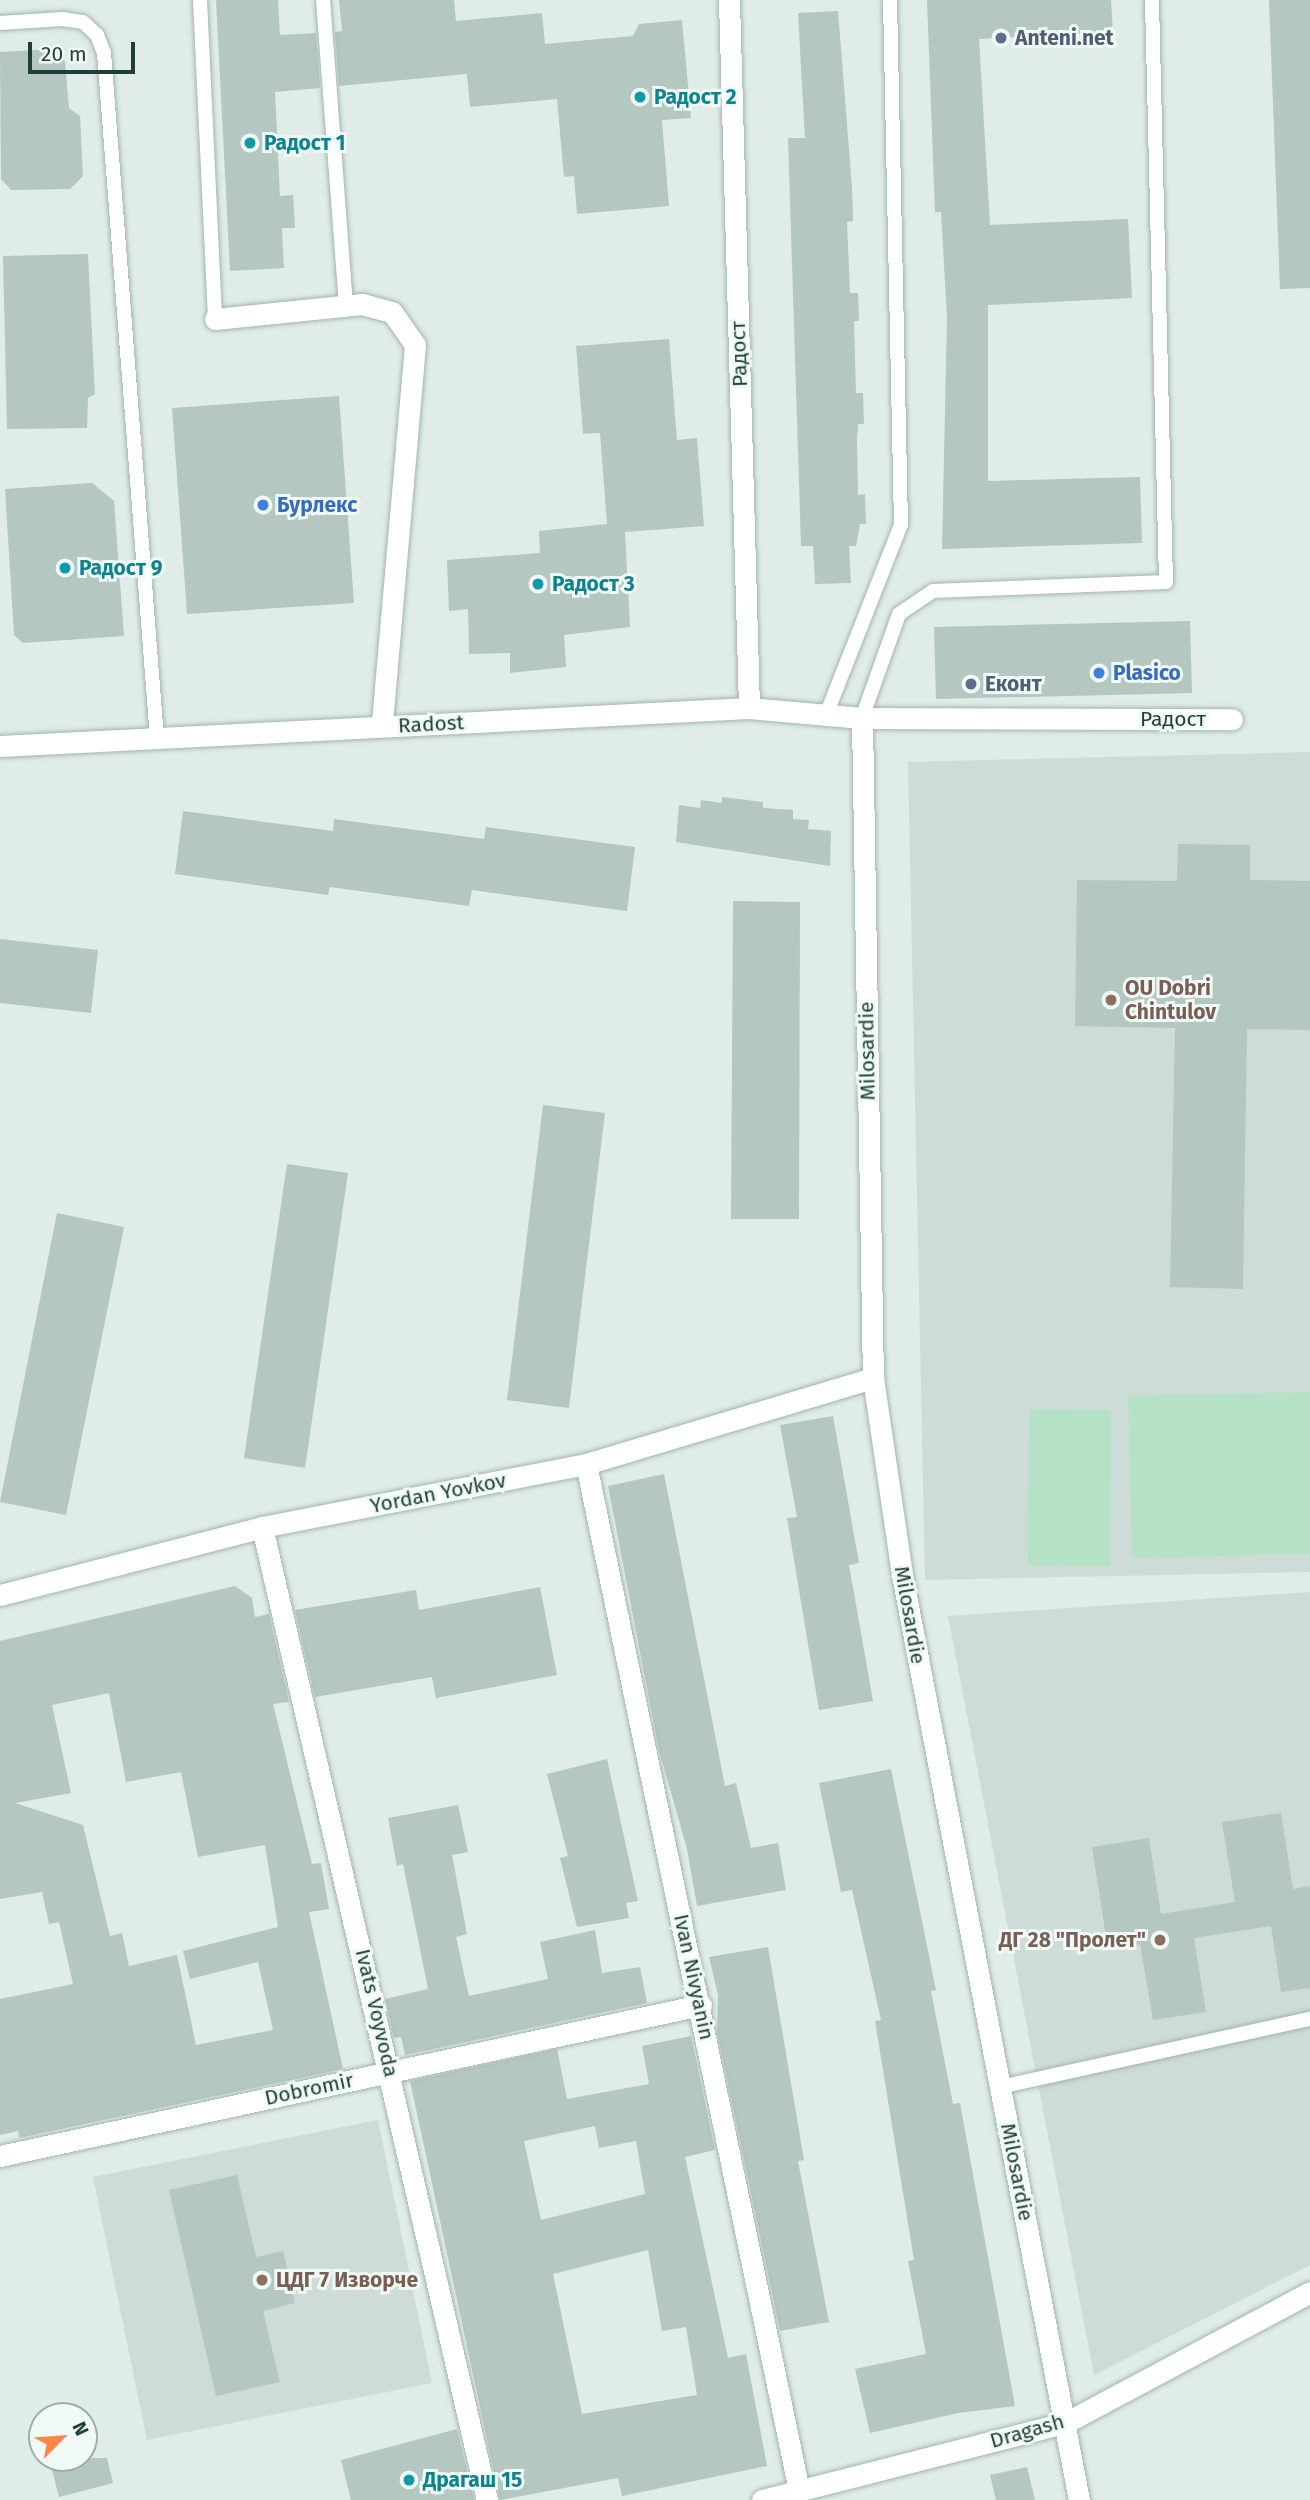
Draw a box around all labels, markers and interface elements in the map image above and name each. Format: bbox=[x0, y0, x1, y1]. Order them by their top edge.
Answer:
place label: Anteni.net bbox=[1015, 25, 1114, 51]
scale bar bbox=[32, 28, 138, 72]
marker: Anteni.net bbox=[993, 30, 1009, 46]
text: 20 m bbox=[41, 41, 87, 67]
place label: Радост 2 bbox=[654, 84, 737, 110]
marker: Радост 2 bbox=[632, 89, 648, 105]
place label: Радост 1 bbox=[264, 130, 346, 156]
marker: Радост 1 bbox=[242, 135, 258, 151]
street label: Радост bbox=[725, 321, 753, 387]
place label: Бурлекс bbox=[277, 492, 357, 518]
marker: Бурлекс bbox=[255, 497, 271, 513]
place label: Радост 9 bbox=[79, 555, 163, 581]
marker: Радост 9 bbox=[57, 560, 73, 576]
place label: Радост 3 bbox=[552, 571, 635, 597]
marker: Радост 3 bbox=[530, 576, 546, 592]
place label: Plasico bbox=[1113, 660, 1181, 686]
marker: Plasico bbox=[1091, 665, 1107, 681]
place label: Еконт bbox=[985, 671, 1042, 697]
marker: Еконт bbox=[963, 676, 979, 692]
street label: Радост bbox=[1140, 706, 1206, 732]
street label: Radost bbox=[397, 710, 465, 738]
place label: OU Dobri Chintulov bbox=[1125, 975, 1216, 1025]
marker: OU Dobri Chintulov bbox=[1103, 992, 1119, 1008]
street label: Milosardie bbox=[854, 1001, 880, 1101]
street label: Yordan Yovkov bbox=[368, 1467, 508, 1519]
street label: Milosardie bbox=[889, 1564, 931, 1666]
street label: Ivan Nivyanin bbox=[668, 1912, 720, 2042]
place label: ДГ 28 "Пролет" bbox=[999, 1927, 1146, 1953]
marker: ДГ 28 "Пролет" bbox=[1152, 1932, 1168, 1948]
street label: Ivats Voyvoda bbox=[350, 1946, 404, 2080]
street label: Dobromir bbox=[262, 2067, 356, 2111]
street label: Milosardie bbox=[995, 2121, 1039, 2223]
place label: ЦДГ 7 Изворче bbox=[276, 2267, 418, 2293]
marker: ЦДГ 7 Изворче bbox=[254, 2272, 270, 2288]
north arrow bbox=[28, 2402, 98, 2472]
street label: Dragash bbox=[987, 2408, 1067, 2454]
text: N bbox=[68, 2418, 94, 2439]
place label: Драгаш 15 bbox=[423, 2467, 522, 2493]
marker: Драгаш 15 bbox=[401, 2472, 417, 2488]

